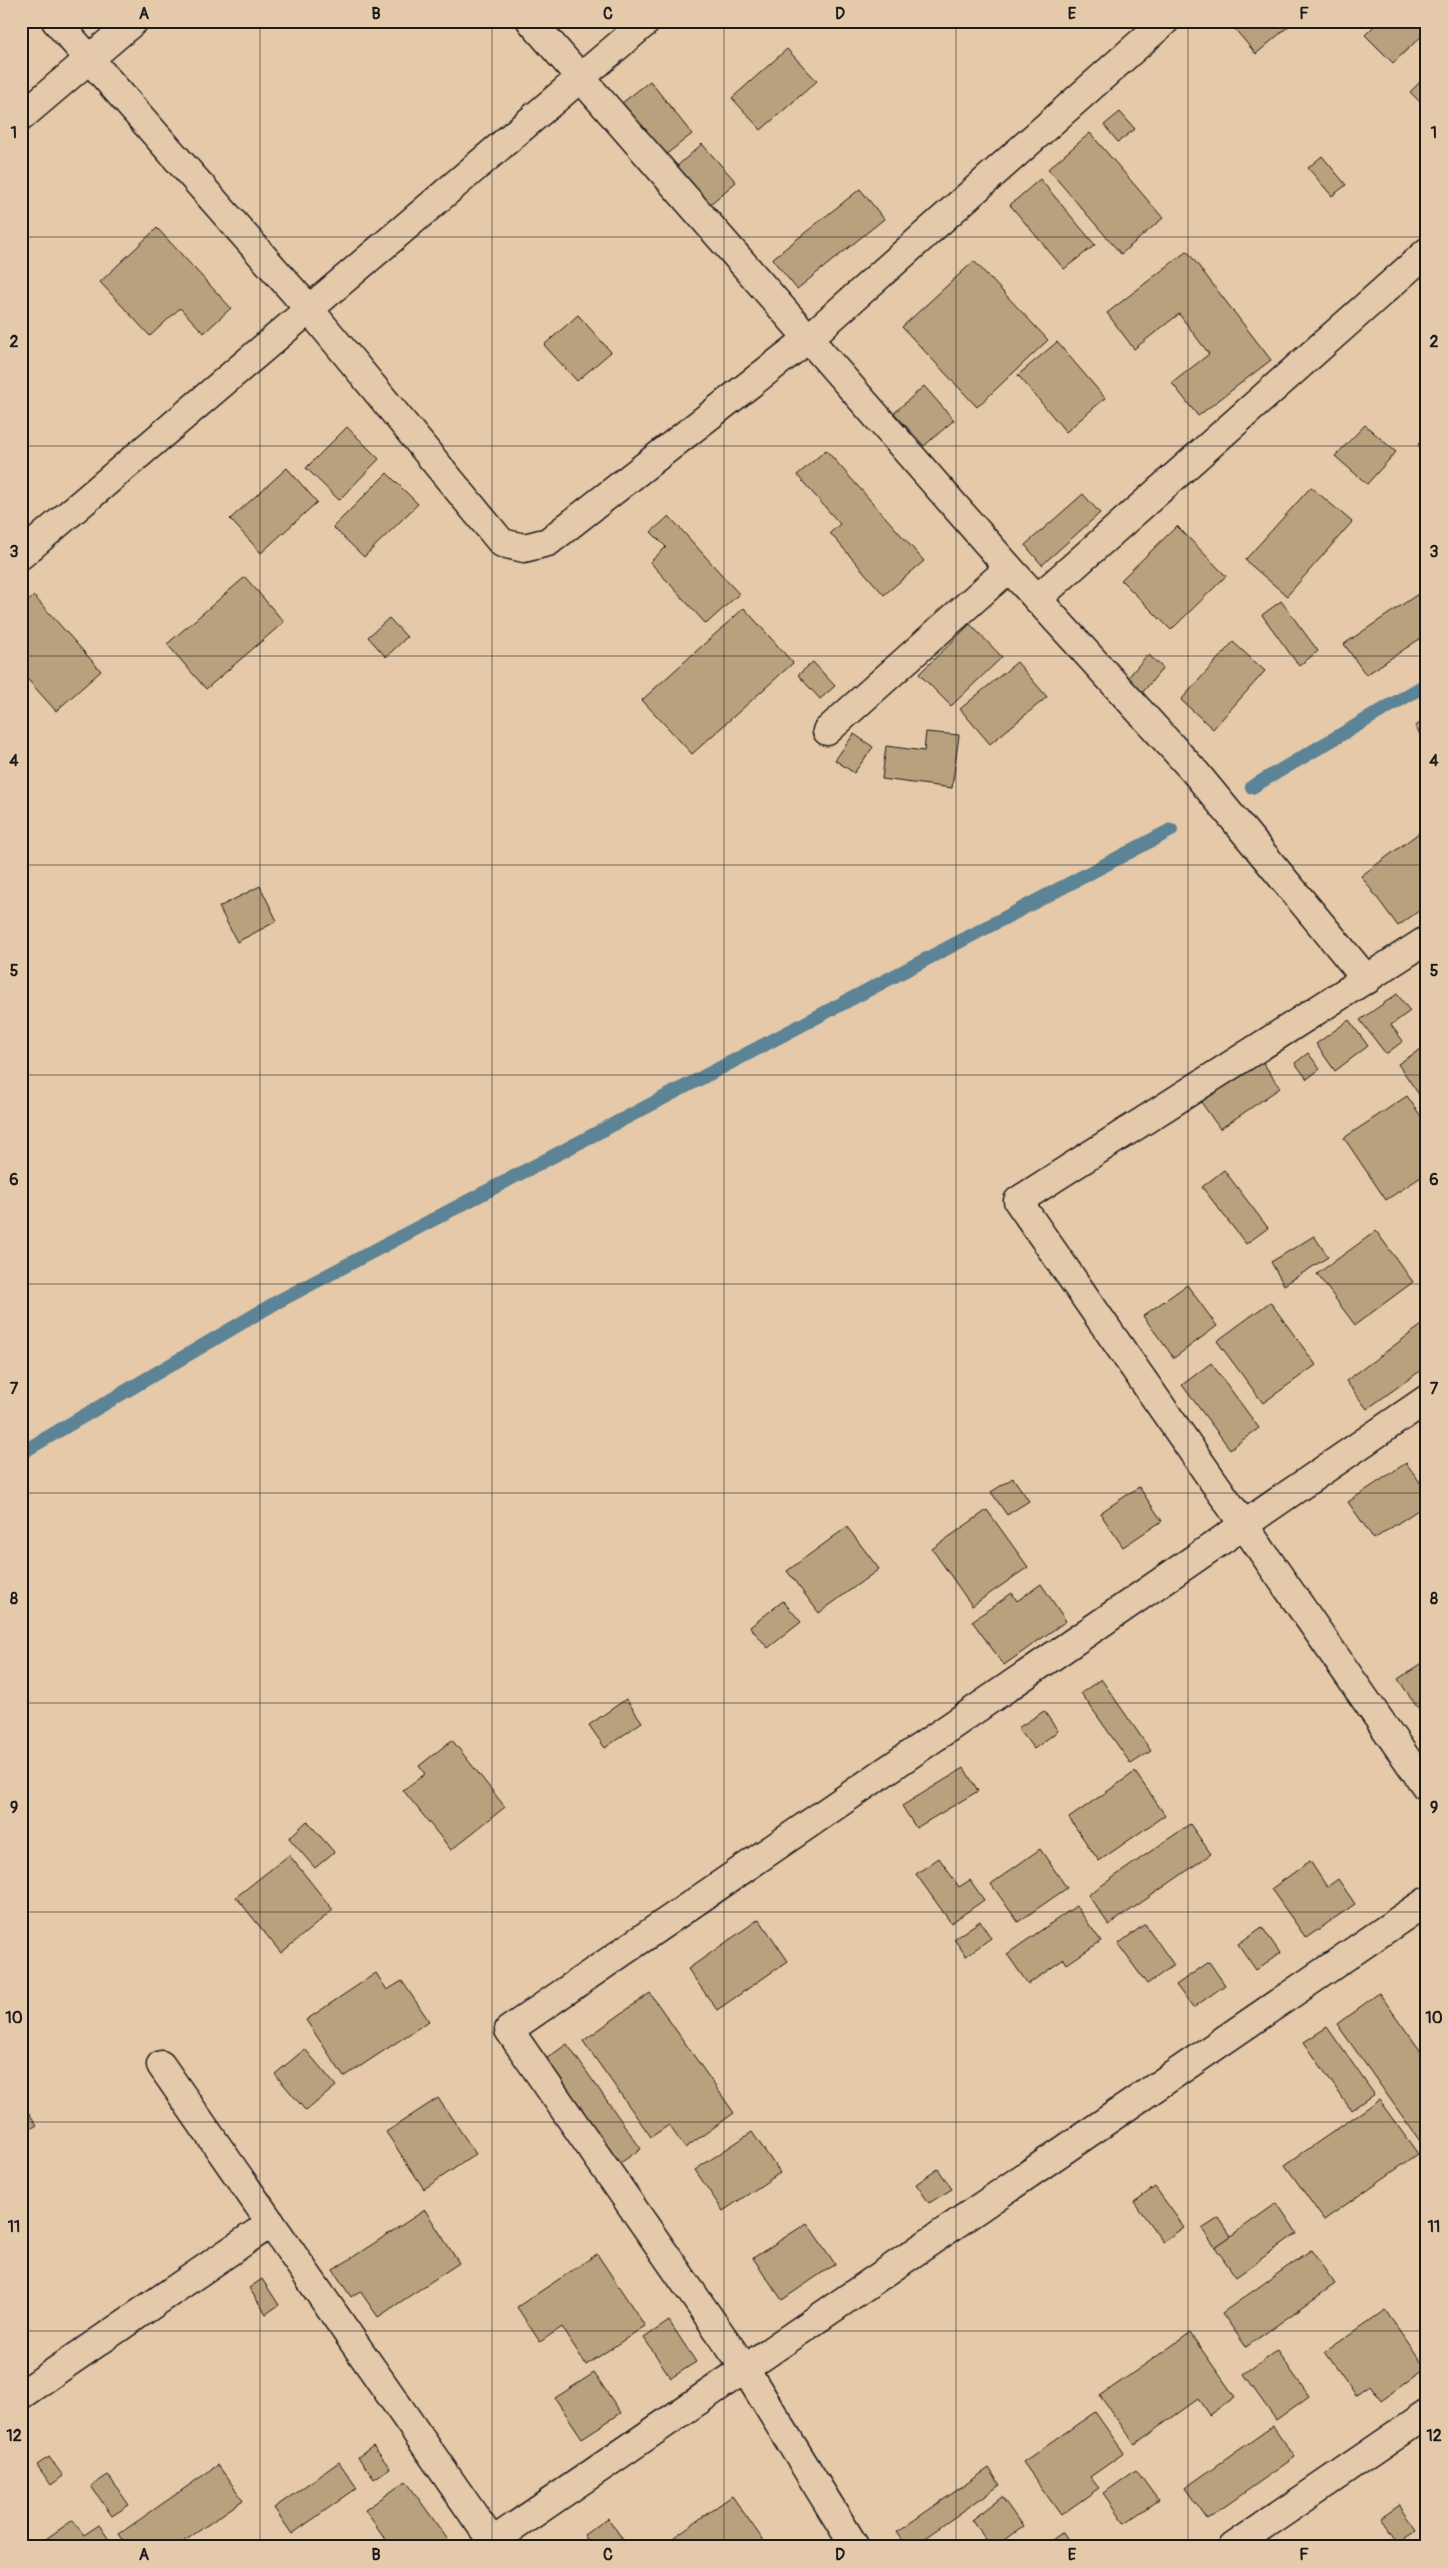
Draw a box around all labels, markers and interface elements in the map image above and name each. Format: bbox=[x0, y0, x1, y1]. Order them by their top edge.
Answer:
text: A bbox=[139, 4, 150, 24]
text: B bbox=[371, 4, 381, 24]
text: C bbox=[603, 4, 613, 24]
text: D bbox=[835, 4, 845, 24]
text: E bbox=[1068, 4, 1077, 24]
text: F bbox=[1299, 4, 1309, 24]
text: 1 bbox=[11, 123, 17, 143]
text: 1 bbox=[1431, 123, 1437, 143]
text: 2 bbox=[10, 332, 19, 352]
text: 2 bbox=[1430, 332, 1439, 352]
text: 3 bbox=[10, 542, 19, 562]
text: 3 bbox=[1430, 542, 1439, 562]
text: 4 bbox=[9, 751, 19, 771]
text: 4 bbox=[1429, 751, 1439, 771]
text: 5 bbox=[10, 961, 19, 981]
text: 5 bbox=[1430, 961, 1439, 981]
text: 6 bbox=[9, 1170, 19, 1190]
text: 6 bbox=[1429, 1170, 1439, 1190]
text: 7 bbox=[10, 1379, 19, 1399]
text: 7 bbox=[1430, 1379, 1439, 1399]
text: 8 bbox=[10, 1589, 18, 1609]
text: 8 bbox=[1430, 1589, 1438, 1609]
text: 9 bbox=[10, 1798, 18, 1818]
text: 9 bbox=[1430, 1798, 1438, 1818]
text: 10 bbox=[5, 2008, 23, 2028]
text: 10 bbox=[1425, 2008, 1443, 2028]
text: 11 bbox=[8, 2217, 20, 2237]
text: 11 bbox=[1428, 2217, 1440, 2237]
text: 12 bbox=[6, 2426, 22, 2446]
text: 12 bbox=[1426, 2426, 1442, 2446]
text: A bbox=[139, 2545, 150, 2565]
text: B bbox=[371, 2545, 381, 2565]
text: C bbox=[603, 2545, 613, 2565]
text: D bbox=[835, 2545, 845, 2565]
text: E bbox=[1068, 2545, 1077, 2565]
text: F bbox=[1299, 2545, 1309, 2565]

